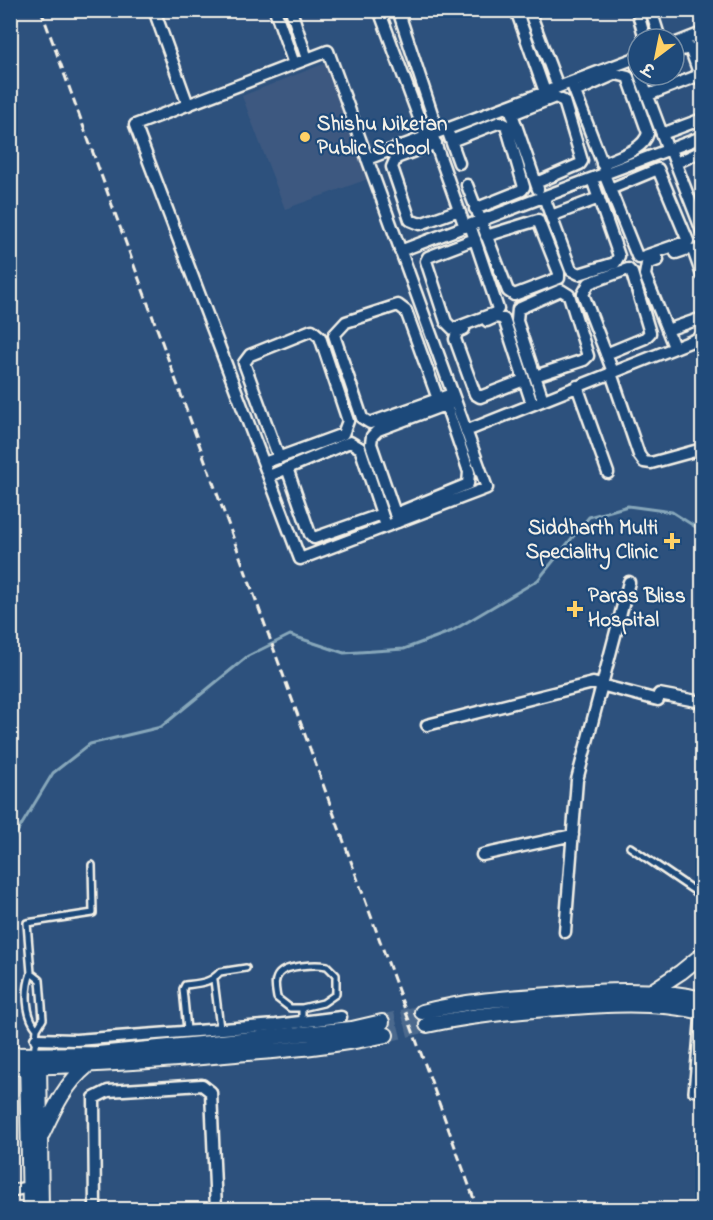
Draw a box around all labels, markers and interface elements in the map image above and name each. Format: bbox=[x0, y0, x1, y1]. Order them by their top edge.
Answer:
north arrow bbox=[626, 27, 686, 87]
text: उ bbox=[637, 54, 662, 82]
place label: Shishu Niketan Public School bbox=[317, 110, 447, 164]
marker: Shishu Niketan Public School bbox=[298, 130, 312, 144]
place label: Siddharth Multi Speciality Clinic bbox=[526, 514, 659, 570]
marker: Siddharth Multi Speciality Clinic bbox=[663, 532, 681, 550]
place label: Paras Bliss Hospital bbox=[588, 582, 686, 636]
marker: Paras Bliss Hospital bbox=[566, 600, 584, 618]

